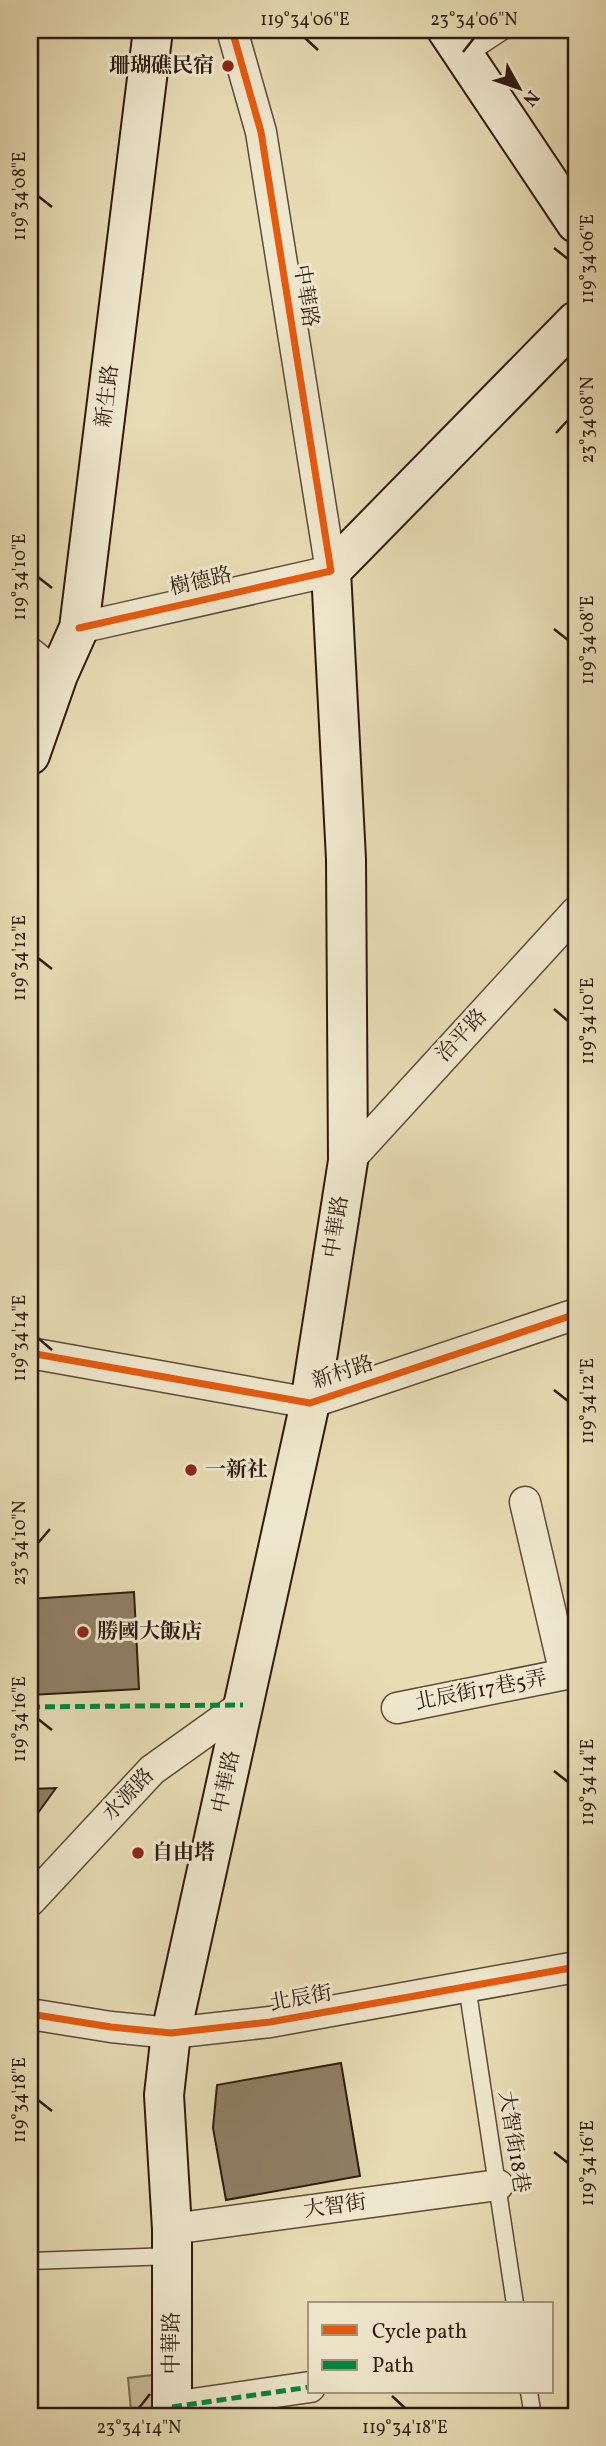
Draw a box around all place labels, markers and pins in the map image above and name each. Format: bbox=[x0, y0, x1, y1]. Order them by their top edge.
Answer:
place label: 珊瑚礁民宿 bbox=[109, 52, 214, 81]
marker: 珊瑚礁民宿 bbox=[220, 58, 236, 74]
place label: 一新社 bbox=[205, 1456, 268, 1485]
marker: 一新社 bbox=[183, 1462, 199, 1478]
place label: 勝國大飯店 bbox=[97, 1618, 202, 1647]
marker: 勝國大飯店 bbox=[75, 1624, 91, 1640]
place label: 自由塔 bbox=[152, 1839, 215, 1868]
marker: 自由塔 bbox=[130, 1845, 146, 1861]

